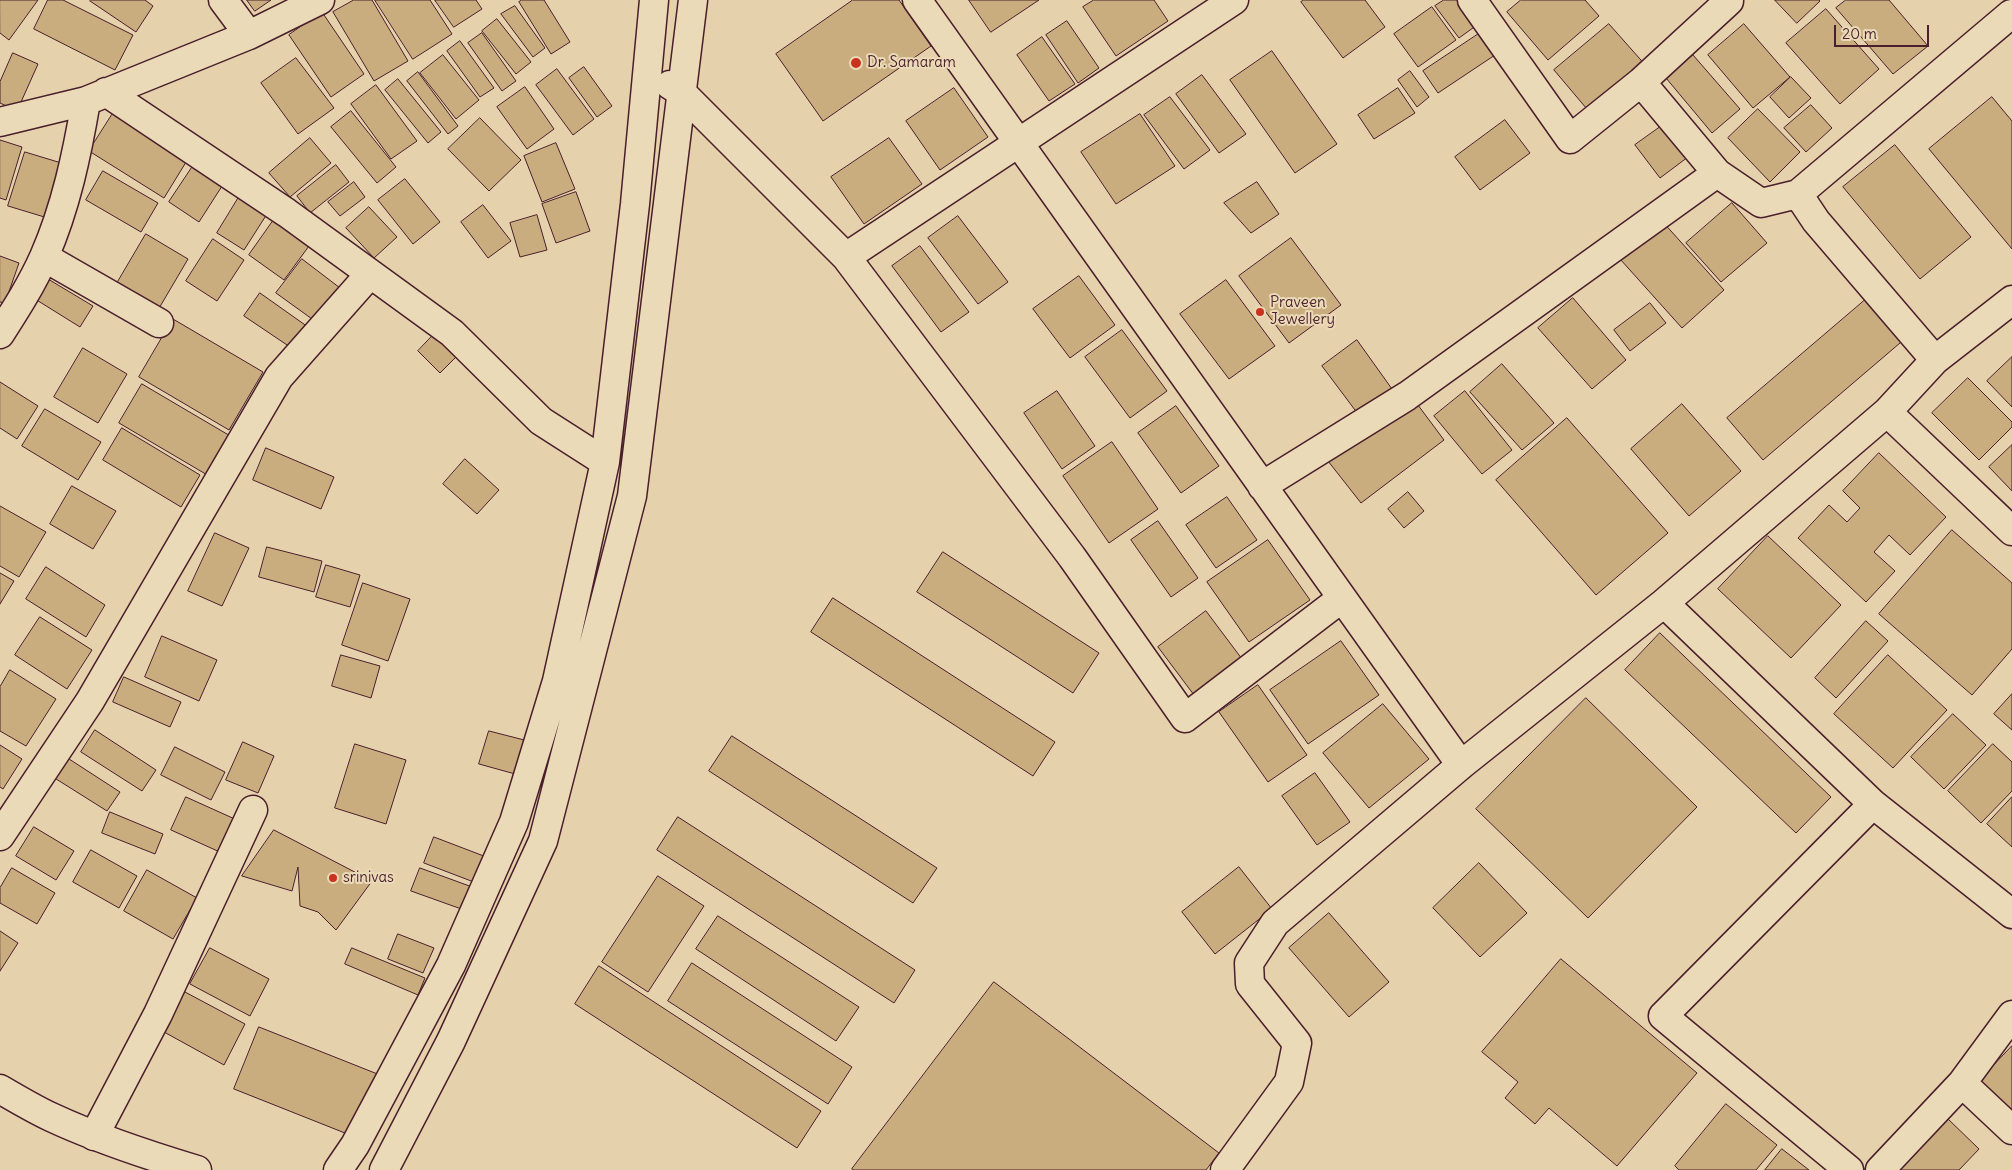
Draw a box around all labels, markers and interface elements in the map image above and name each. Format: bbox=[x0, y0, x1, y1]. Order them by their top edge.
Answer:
scale bar bbox=[1837, 15, 1932, 47]
text: 20 m bbox=[1842, 24, 1877, 43]
place label: Dr. Samaram bbox=[867, 54, 956, 72]
marker: Dr. Samaram bbox=[849, 56, 863, 70]
place label: Praveen Jewellery bbox=[1270, 294, 1335, 329]
marker: Praveen Jewellery bbox=[1254, 306, 1266, 318]
place label: srinivas bbox=[343, 869, 394, 887]
marker: srinivas bbox=[327, 872, 339, 884]

